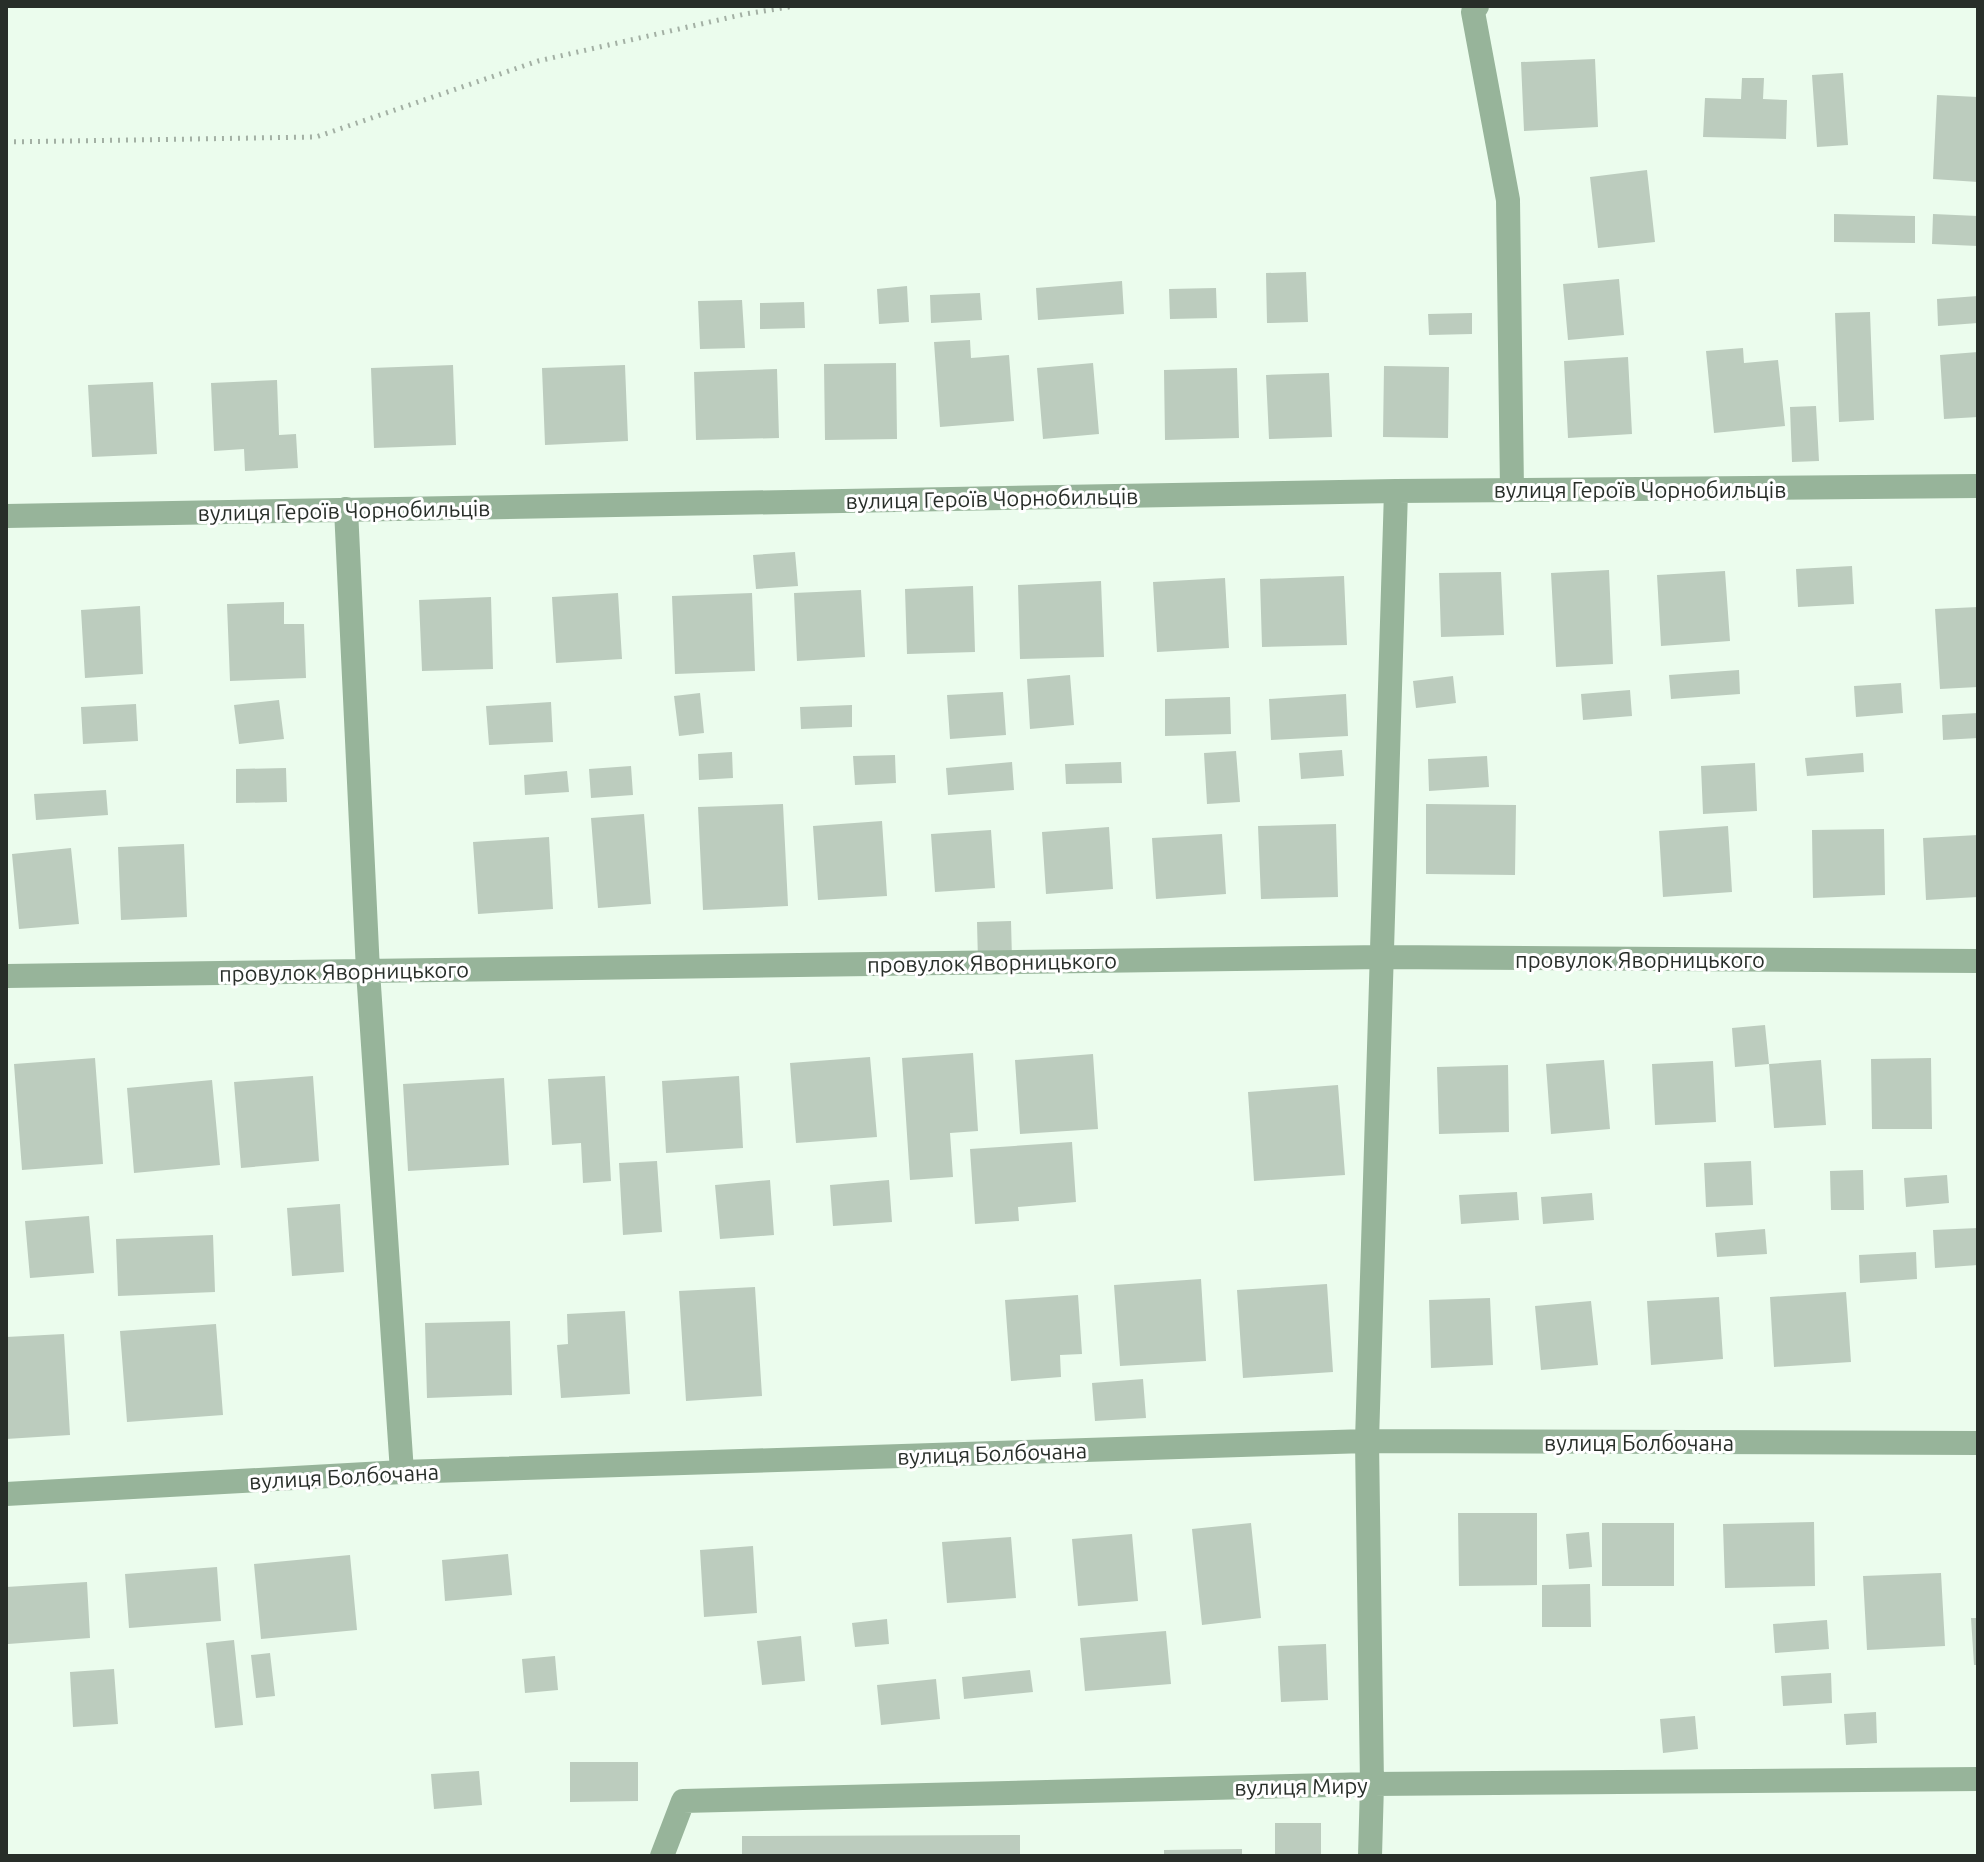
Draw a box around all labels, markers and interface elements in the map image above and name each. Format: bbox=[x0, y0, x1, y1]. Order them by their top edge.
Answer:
street label: вулиця Героїв Чорнобильців bbox=[1494, 477, 1786, 502]
street label: вулиця Героїв Чорнобильців bbox=[846, 483, 1138, 513]
street label: вулиця Героїв Чорнобильців bbox=[198, 495, 490, 525]
street label: провулок Яворницького bbox=[867, 947, 1117, 977]
street label: провулок Яворницького bbox=[1515, 947, 1765, 972]
street label: провулок Яворницького bbox=[219, 956, 469, 986]
street label: вулиця Болбочана bbox=[1544, 1430, 1734, 1455]
street label: вулиця Болбочана bbox=[897, 1437, 1087, 1469]
street label: вулиця Болбочана bbox=[248, 1459, 440, 1493]
street label: вулиця Миру bbox=[1234, 1772, 1368, 1800]

